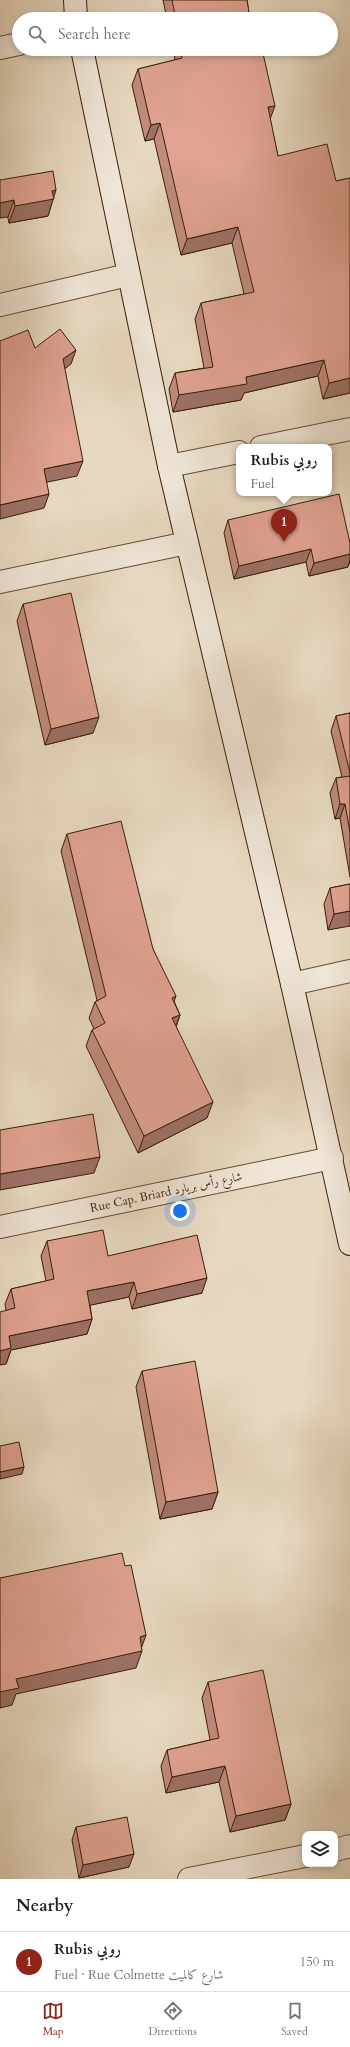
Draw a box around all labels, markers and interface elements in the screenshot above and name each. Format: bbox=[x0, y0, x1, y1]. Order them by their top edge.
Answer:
search box bbox=[12, 12, 338, 56]
icon: search bbox=[26, 23, 48, 45]
text: Search here bbox=[58, 24, 131, 44]
popup bbox=[236, 444, 332, 496]
text: Rubis روبي bbox=[250, 450, 318, 470]
text: Fuel bbox=[250, 475, 274, 493]
pin: 1 bbox=[271, 509, 297, 542]
street label: Rue Cap. Briard شارع رأس بريارد bbox=[89, 1168, 244, 1219]
your location bbox=[170, 1201, 190, 1221]
map controls bbox=[302, 1831, 338, 1867]
button: layers bbox=[302, 1831, 338, 1867]
text: Nearby bbox=[16, 1894, 73, 1917]
text: Rubis روبي bbox=[54, 1939, 121, 1959]
text: 1 bbox=[26, 1953, 32, 1971]
text: 150 m bbox=[300, 1953, 334, 1971]
text: Fuel · Rue Colmette شارع كالميت bbox=[54, 1966, 224, 1984]
tab: Map bbox=[42, 2000, 64, 2039]
tab: Directions bbox=[148, 2000, 197, 2039]
tab: Saved bbox=[281, 2000, 308, 2039]

